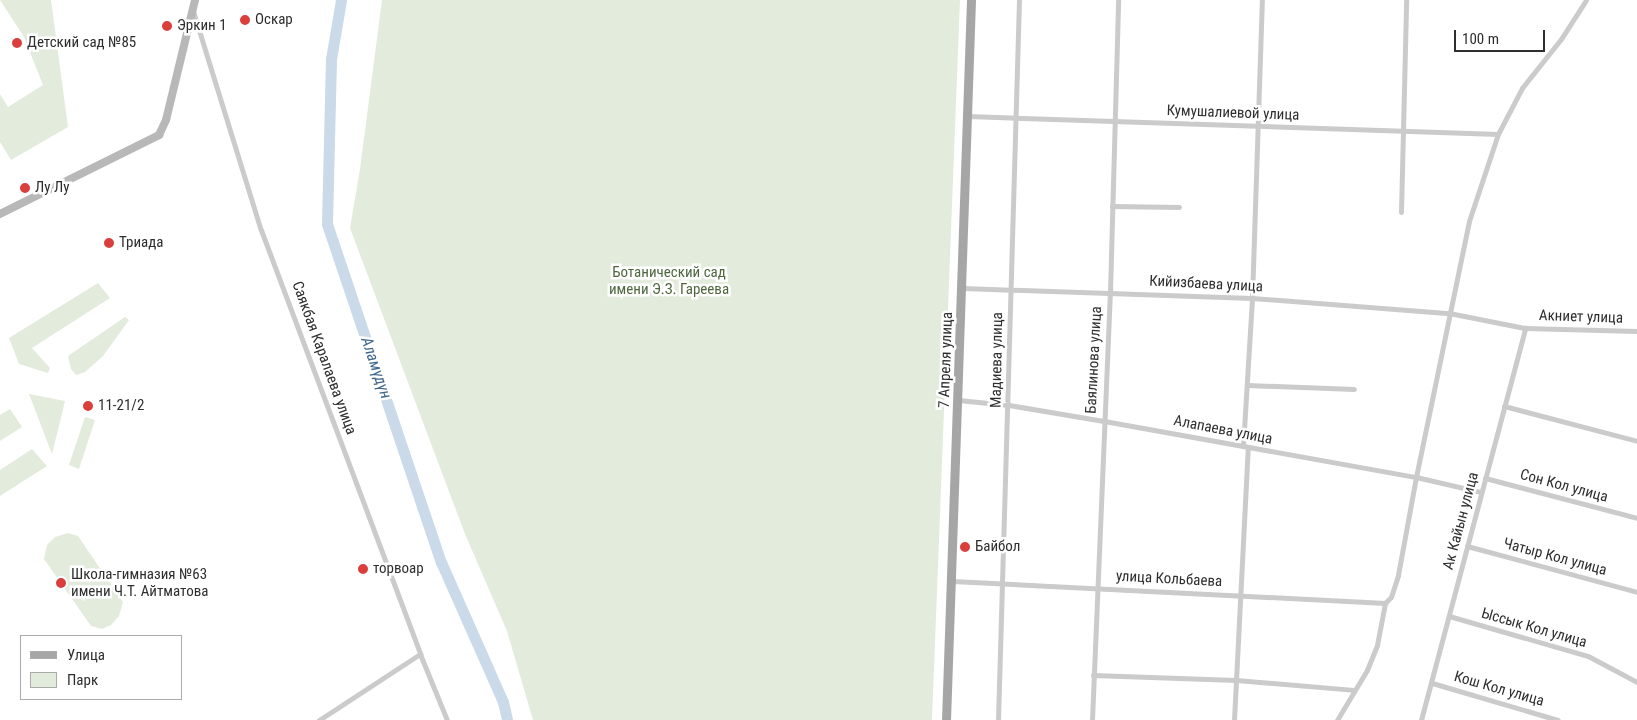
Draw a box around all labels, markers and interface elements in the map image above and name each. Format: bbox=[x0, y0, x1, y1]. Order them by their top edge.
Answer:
place label: Оскар bbox=[255, 11, 293, 29]
marker: Оскар bbox=[239, 14, 251, 26]
place label: Эркин 1 bbox=[177, 17, 227, 35]
marker: Эркин 1 bbox=[161, 20, 173, 32]
scale bar bbox=[1457, 20, 1548, 52]
text: 100 m bbox=[1462, 30, 1499, 48]
place label: Детский сад №85 bbox=[27, 34, 136, 52]
marker: Детский сад №85 bbox=[11, 37, 23, 49]
street label: Кумушалиевой улица bbox=[1166, 102, 1300, 124]
place label: Лу Лу bbox=[35, 179, 69, 197]
marker: Лу Лу bbox=[19, 182, 31, 194]
place label: Триада bbox=[119, 234, 163, 252]
marker: Триада bbox=[103, 237, 115, 249]
park label: Ботанический сад имени Э.З. Гареева bbox=[609, 263, 729, 298]
street label: Кийизбаева улица bbox=[1149, 272, 1263, 296]
street label: Саякбая Каралаева улица bbox=[288, 279, 360, 437]
street label: Баялинова улица bbox=[1082, 306, 1106, 414]
street label: Акниет улица bbox=[1539, 307, 1623, 327]
street label: 7 Апреля улица bbox=[935, 312, 957, 408]
street label: Мадиева улица bbox=[987, 312, 1007, 408]
water label: Аламүдүн bbox=[356, 335, 396, 401]
place label: 11-21/2 bbox=[98, 397, 144, 415]
marker: 11-21/2 bbox=[82, 400, 94, 412]
street label: Алапаева улица bbox=[1172, 412, 1274, 448]
street label: Сон Кол улица bbox=[1518, 466, 1610, 506]
street label: Ак Кайын улица bbox=[1439, 470, 1483, 572]
street label: Чатыр Кол улица bbox=[1501, 535, 1609, 579]
place label: Байбол bbox=[975, 538, 1020, 556]
marker: Байбол bbox=[959, 541, 971, 553]
place label: торвоар bbox=[373, 560, 424, 578]
marker: торвоар bbox=[357, 563, 369, 575]
place label: Школа-гимназия №63 имени Ч.Т. Айтматова bbox=[71, 565, 208, 600]
street label: улица Кольбаева bbox=[1115, 567, 1223, 591]
marker: Школа-гимназия №63 имени Ч.Т. Айтматова bbox=[55, 577, 67, 589]
street label: Ыссык Кол улица bbox=[1479, 604, 1589, 652]
legend bbox=[20, 635, 182, 700]
text: Улица bbox=[67, 646, 105, 664]
street label: Кош Кол улица bbox=[1452, 668, 1546, 710]
text: Парк bbox=[67, 671, 98, 689]

